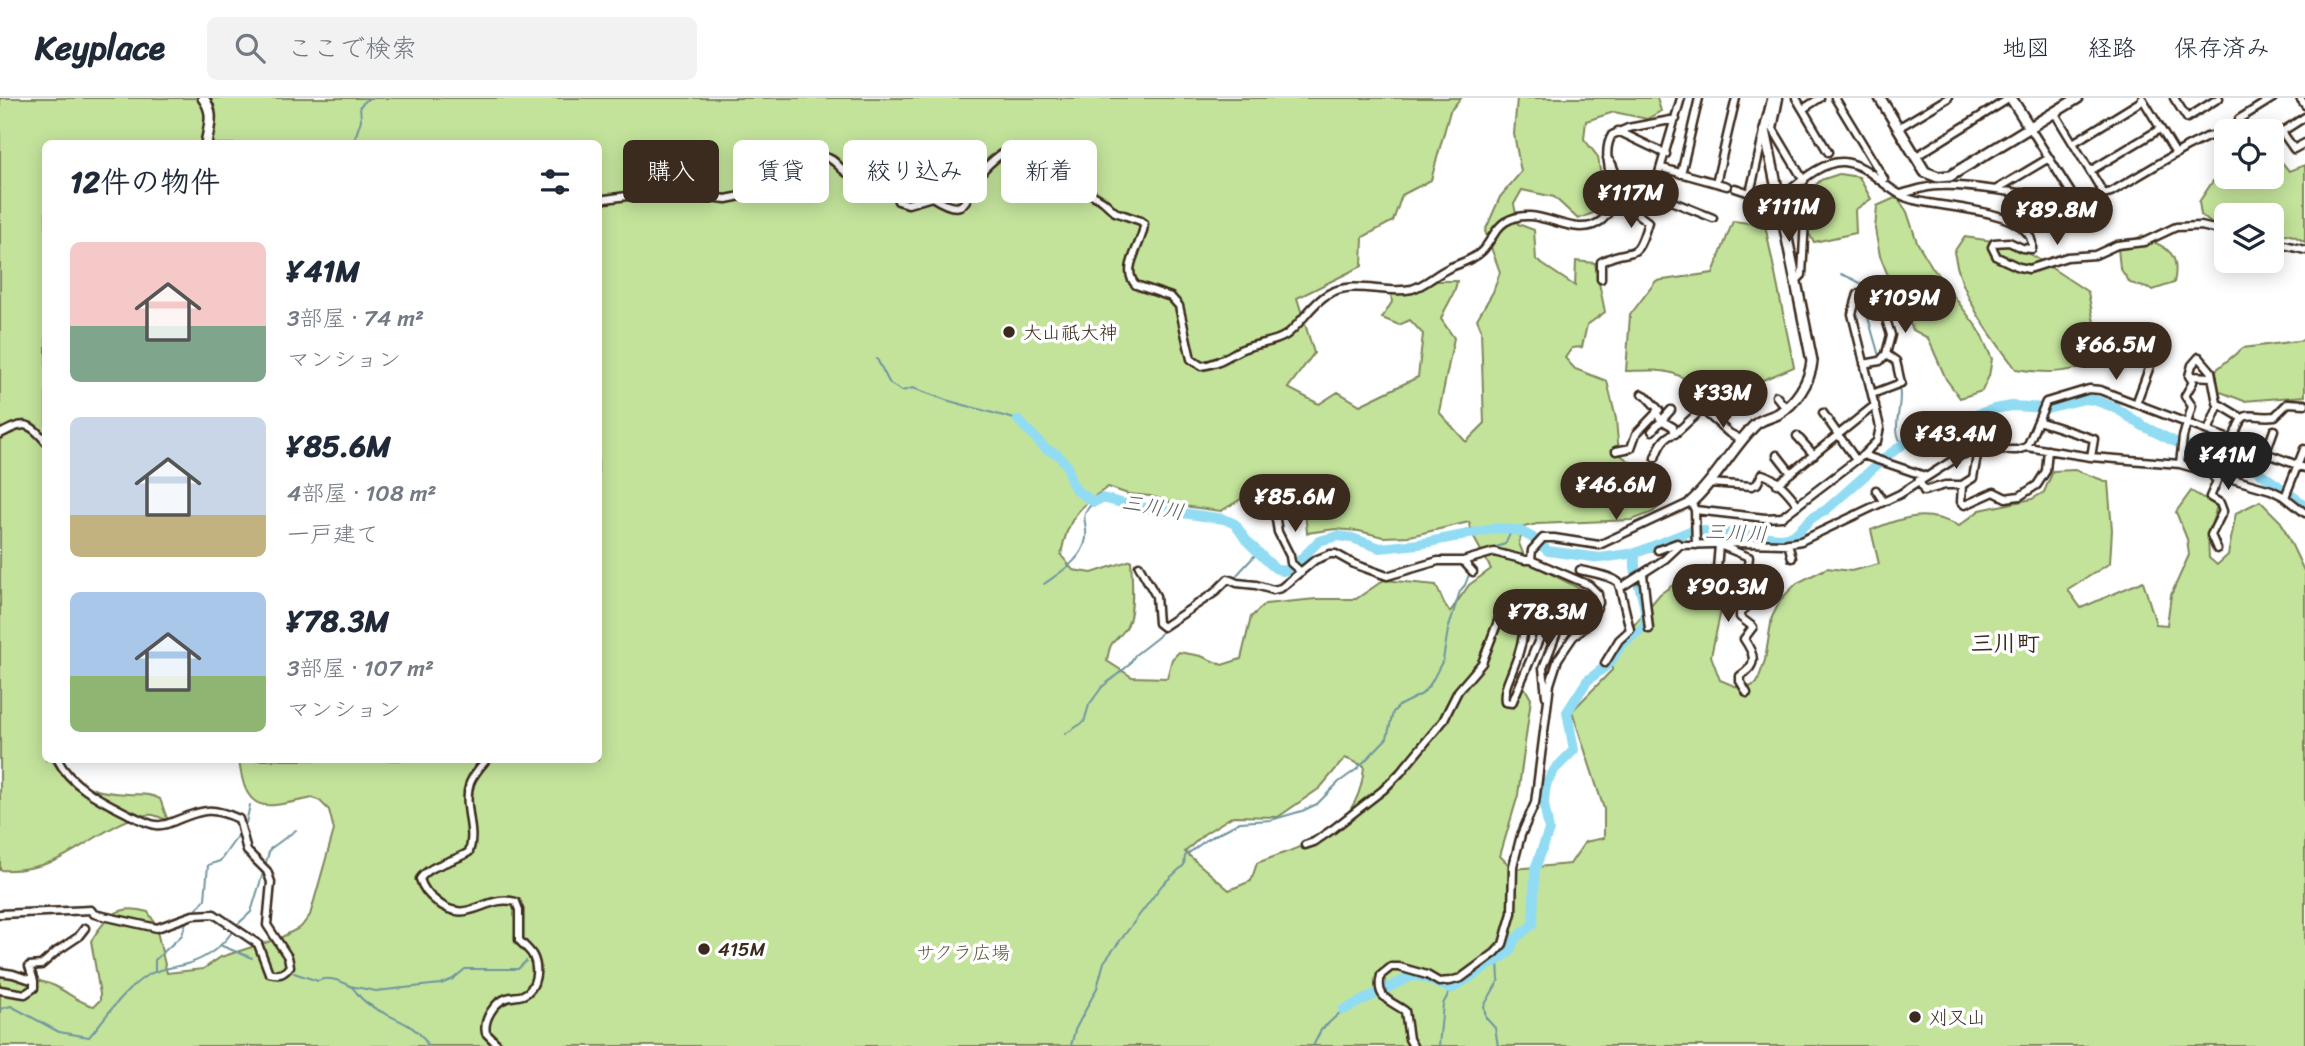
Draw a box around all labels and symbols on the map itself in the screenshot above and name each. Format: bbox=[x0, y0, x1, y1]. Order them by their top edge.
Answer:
pin: ¥117M bbox=[1582, 170, 1680, 230]
pin: ¥111M bbox=[1740, 184, 1838, 244]
pin: ¥89.8M bbox=[2000, 188, 2114, 247]
pin: ¥109M bbox=[1856, 275, 1954, 335]
place label: 大山祇大神 bbox=[1023, 316, 1118, 349]
pin: ¥66.5M bbox=[2059, 322, 2173, 382]
marker: 大山祇大神 bbox=[1001, 324, 1017, 340]
pin: ¥33M bbox=[1682, 370, 1764, 430]
pin: ¥43.4M bbox=[1899, 412, 2013, 471]
pin: ¥41M bbox=[2187, 432, 2269, 492]
pin: ¥46.6M bbox=[1559, 462, 1673, 522]
pin: ¥85.6M bbox=[1238, 474, 1352, 534]
water label: 三川川 bbox=[1119, 483, 1187, 531]
water label: 三川川 bbox=[1704, 512, 1768, 554]
pin: ¥90.3M bbox=[1671, 564, 1785, 624]
pin: ¥78.3M bbox=[1491, 589, 1605, 649]
district label: 三川町 bbox=[1971, 623, 2040, 664]
place label: 415M bbox=[718, 933, 766, 966]
park label: サクラ広場 bbox=[916, 936, 1010, 969]
marker: 415M bbox=[696, 941, 712, 957]
place label: 刈又山 bbox=[1929, 1001, 1986, 1034]
marker: 刈又山 bbox=[1907, 1009, 1923, 1025]

